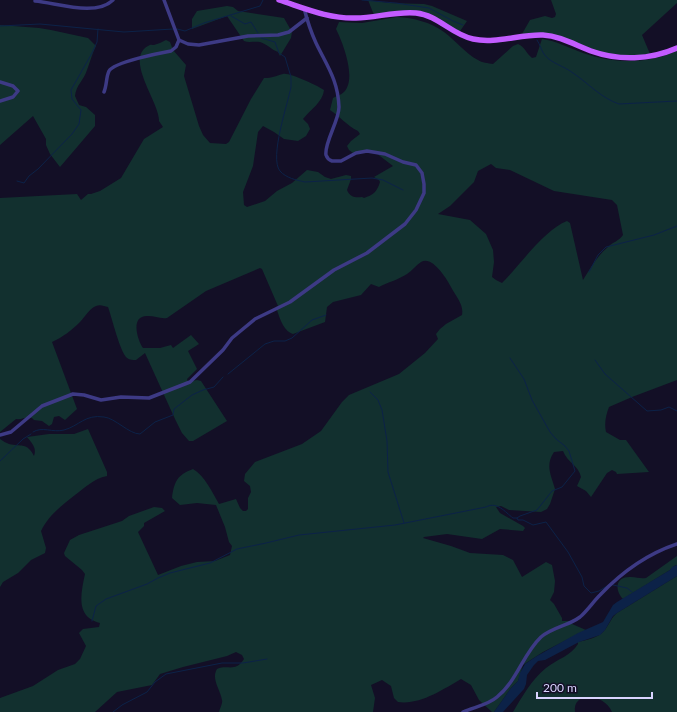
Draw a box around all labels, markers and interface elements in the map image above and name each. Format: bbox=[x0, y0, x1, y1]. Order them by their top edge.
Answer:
scale bar bbox=[537, 674, 652, 700]
text: 200 m bbox=[543, 680, 577, 695]

